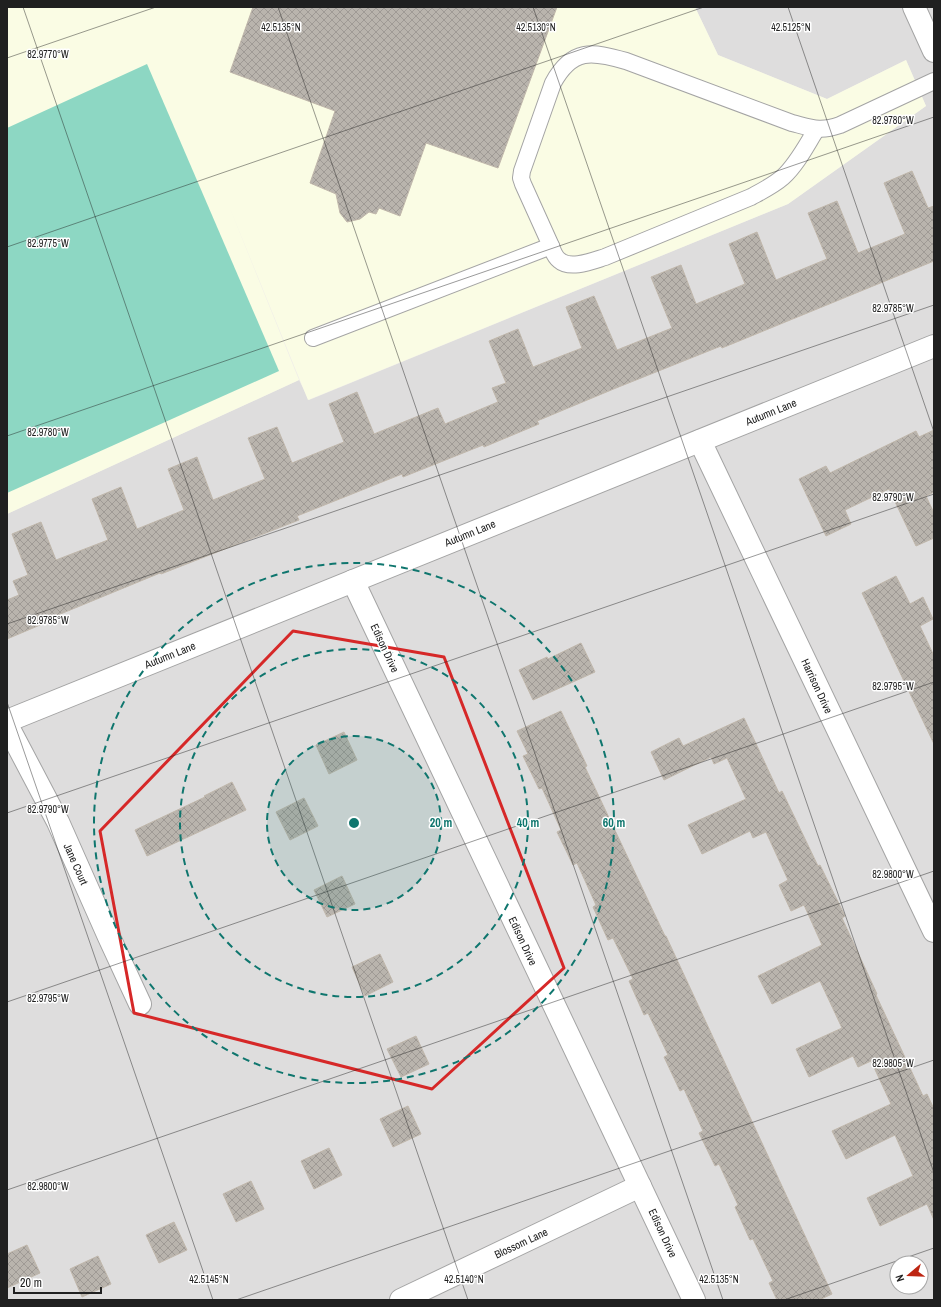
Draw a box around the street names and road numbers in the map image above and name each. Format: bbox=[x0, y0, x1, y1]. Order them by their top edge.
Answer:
street label: Autumn Lane bbox=[743, 395, 799, 429]
street label: Autumn Lane bbox=[442, 516, 498, 550]
street label: Edison Drive bbox=[368, 621, 402, 675]
street label: Autumn Lane bbox=[142, 638, 198, 672]
street label: Harrison Drive bbox=[798, 656, 836, 716]
street label: Jane Court bbox=[61, 841, 92, 887]
street label: Edison Drive bbox=[506, 914, 540, 968]
street label: Edison Drive bbox=[646, 1206, 680, 1260]
street label: Blossom Lane bbox=[492, 1225, 550, 1261]

